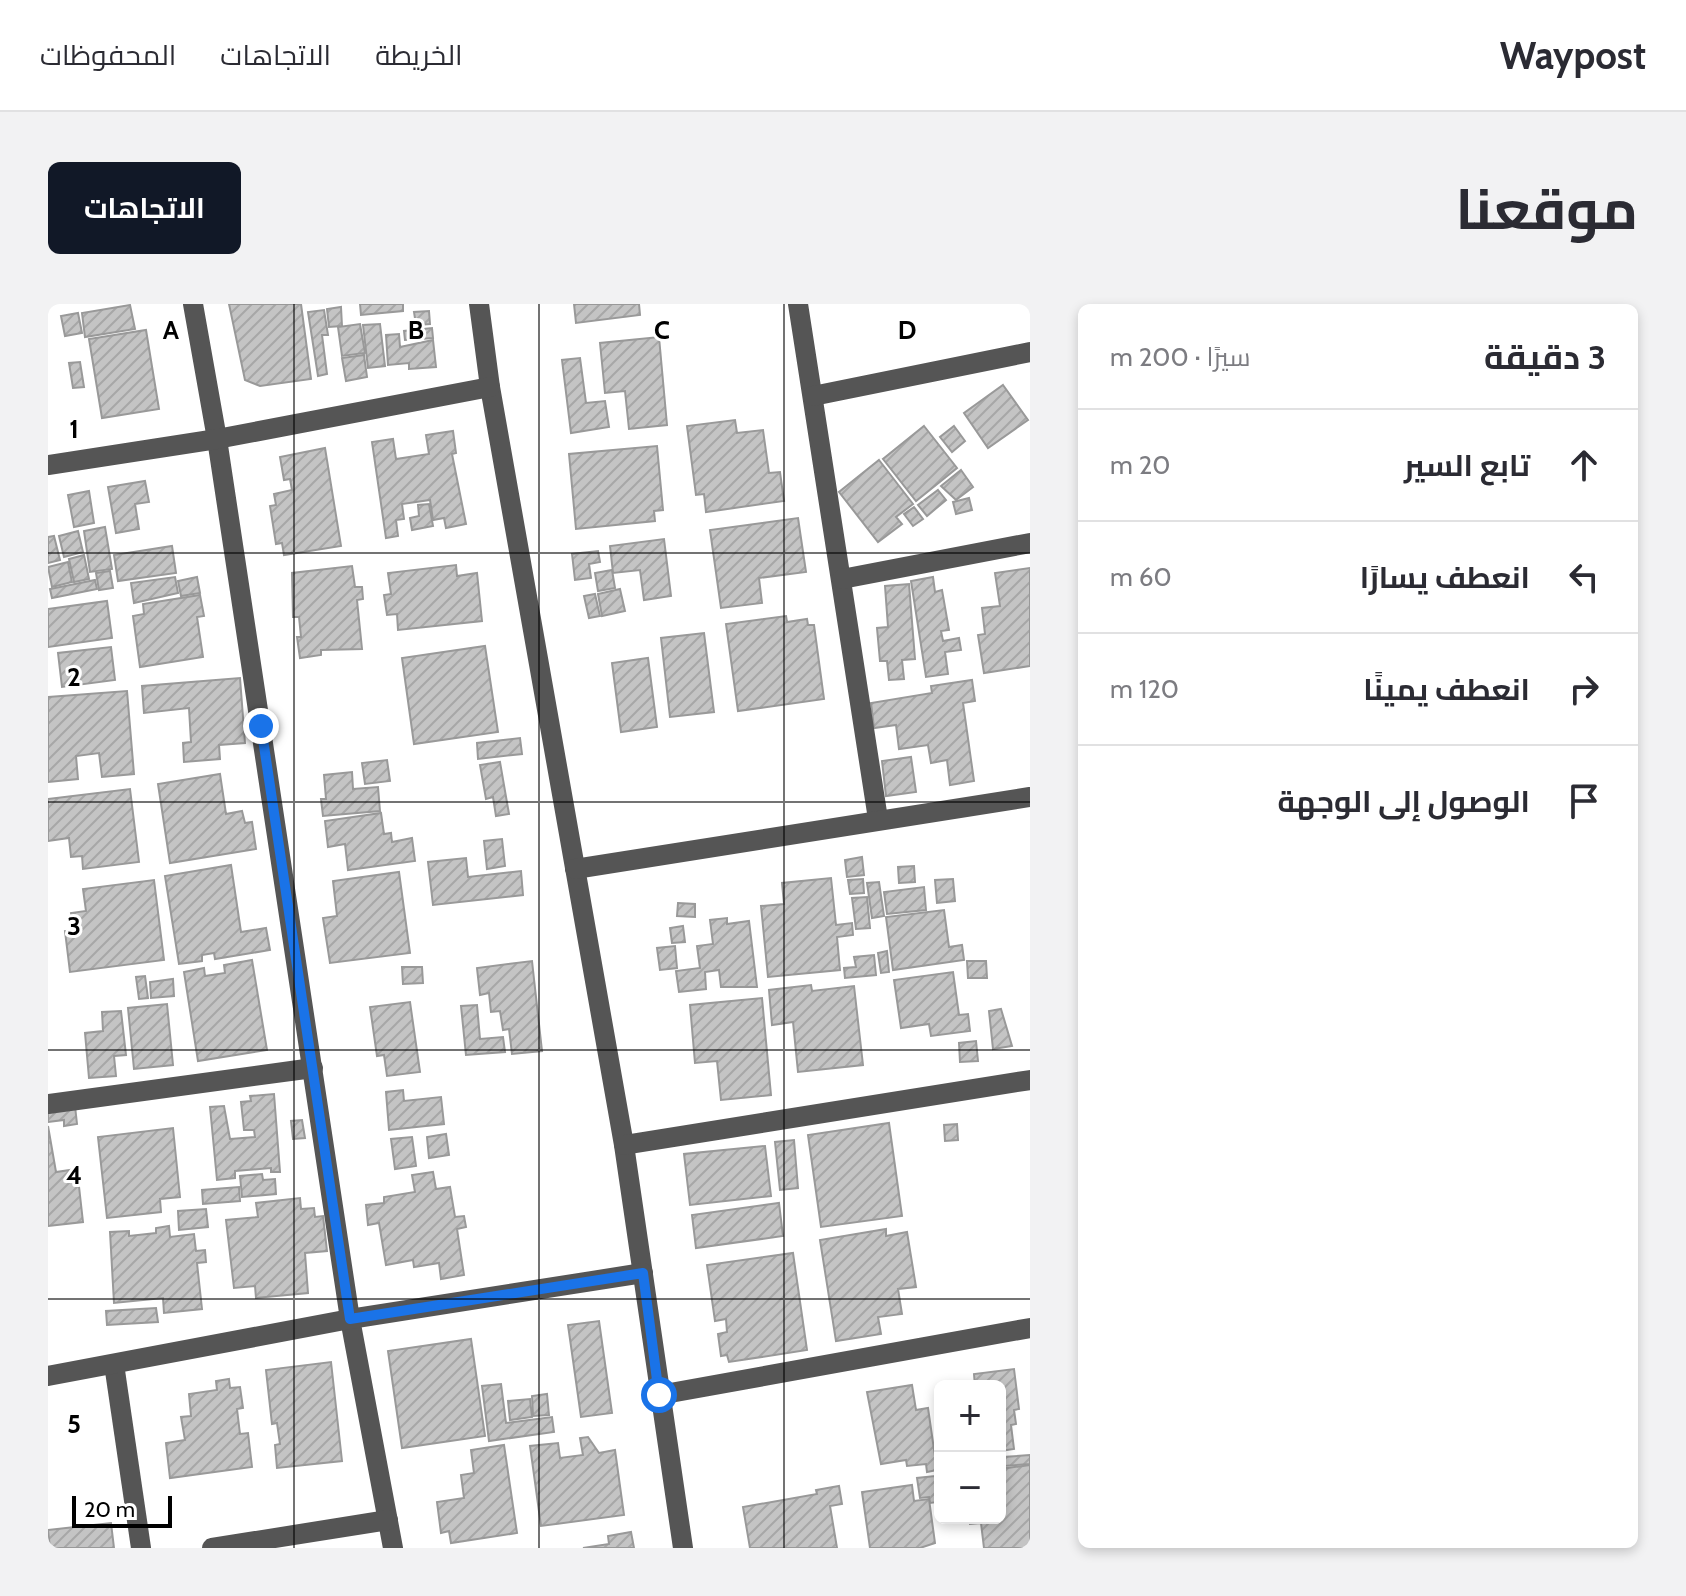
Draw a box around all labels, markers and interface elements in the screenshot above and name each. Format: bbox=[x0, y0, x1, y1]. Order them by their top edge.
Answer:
text: Waypost bbox=[1500, 32, 1646, 79]
text: المحفوظات bbox=[40, 38, 176, 72]
text: الاتجاهات bbox=[220, 38, 331, 72]
text: الخريطة bbox=[375, 38, 463, 72]
button: الاتجاهات bbox=[48, 162, 241, 254]
text: موقعنا bbox=[1455, 175, 1638, 243]
text: A bbox=[163, 314, 180, 346]
text: B bbox=[408, 314, 424, 346]
text: C bbox=[654, 314, 670, 346]
text: D bbox=[898, 314, 916, 346]
text: 3 دقيقة bbox=[1484, 336, 1606, 378]
text: سيرًا · 200 m bbox=[1110, 341, 1250, 373]
text: 1 bbox=[69, 413, 79, 445]
icon: ahead bbox=[1562, 443, 1606, 487]
text: تابع السير bbox=[1404, 447, 1530, 484]
text: 20 m bbox=[1110, 449, 1170, 481]
icon: left bbox=[1562, 555, 1606, 599]
text: انعطف يسارًا bbox=[1360, 559, 1530, 596]
text: 60 m bbox=[1110, 561, 1172, 593]
text: 2 bbox=[67, 661, 81, 693]
icon: right bbox=[1562, 667, 1606, 711]
text: انعطف يمينًا bbox=[1363, 671, 1530, 708]
text: 120 m bbox=[1110, 673, 1179, 705]
route end bbox=[243, 708, 279, 744]
icon: arrive bbox=[1562, 779, 1606, 823]
text: الوصول إلى الوجهة bbox=[1277, 783, 1530, 820]
text: 3 bbox=[67, 910, 81, 942]
text: 4 bbox=[66, 1159, 82, 1191]
route start bbox=[641, 1377, 677, 1413]
map controls bbox=[934, 1380, 1006, 1524]
button: + bbox=[934, 1380, 1006, 1452]
text: 5 bbox=[67, 1408, 81, 1440]
button: − bbox=[934, 1452, 1006, 1524]
scale bar bbox=[72, 1492, 172, 1528]
text: 20 m bbox=[84, 1496, 135, 1523]

